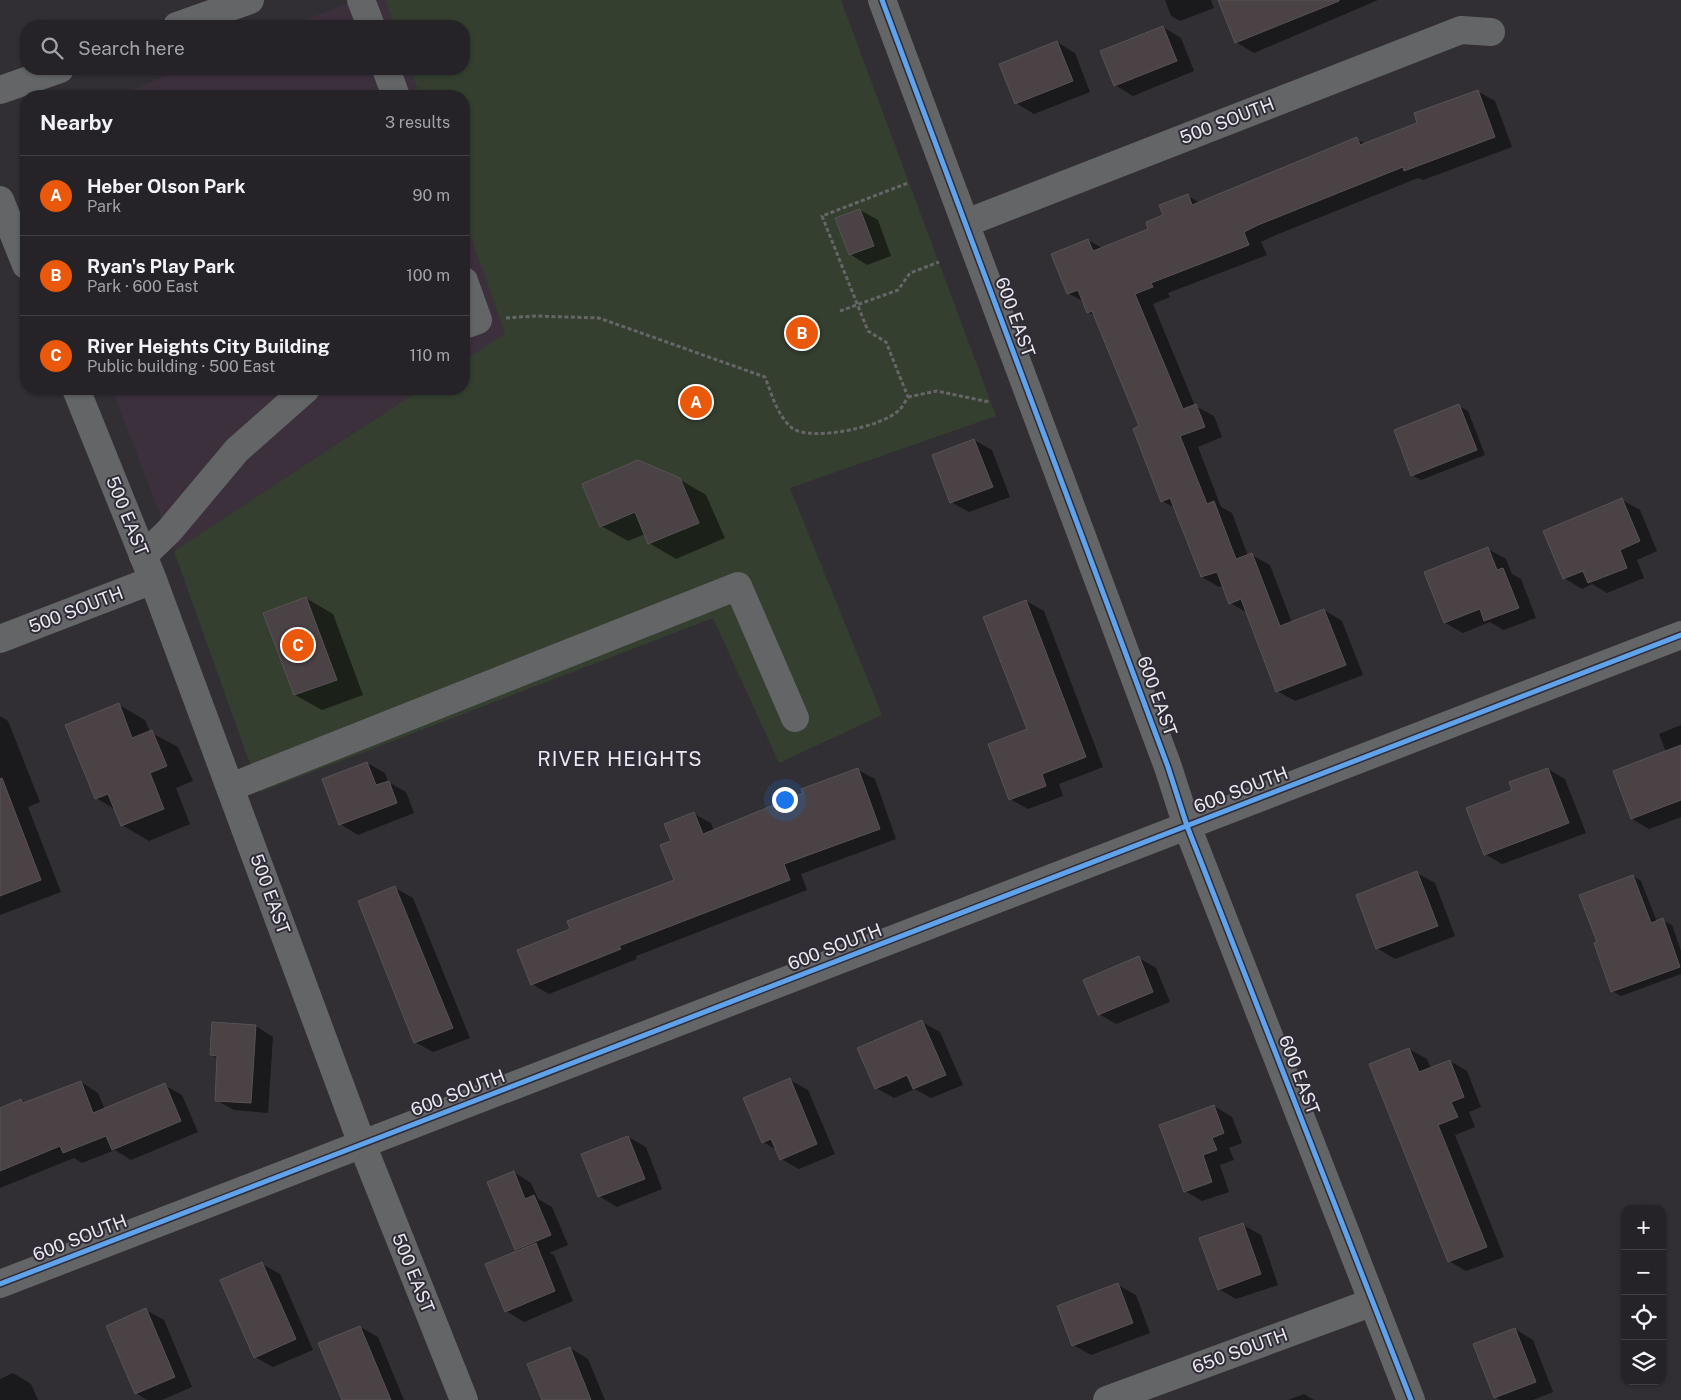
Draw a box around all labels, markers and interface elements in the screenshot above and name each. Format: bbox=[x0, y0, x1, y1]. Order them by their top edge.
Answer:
search box bbox=[20, 20, 470, 75]
icon: search bbox=[38, 34, 66, 62]
text: Search here bbox=[78, 37, 185, 59]
street label: 500 SOUTH bbox=[1177, 93, 1277, 148]
text: Nearby bbox=[40, 110, 113, 135]
text: 3 results bbox=[385, 113, 450, 132]
text: Heber Olson Park bbox=[87, 175, 245, 197]
text: A bbox=[50, 186, 62, 205]
text: 90 m bbox=[413, 186, 450, 205]
text: Park bbox=[87, 197, 121, 216]
text: Ryan's Play Park bbox=[87, 255, 235, 277]
text: B bbox=[51, 266, 61, 285]
text: 100 m bbox=[406, 266, 450, 285]
street label: 600 EAST bbox=[991, 274, 1040, 360]
text: Park · 600 East bbox=[87, 277, 198, 296]
pin: B bbox=[786, 314, 818, 352]
text: River Heights City Building bbox=[87, 335, 330, 357]
text: C bbox=[50, 346, 62, 365]
text: 110 m bbox=[409, 346, 450, 365]
text: Public building · 500 East bbox=[87, 357, 275, 376]
pin: A bbox=[680, 383, 712, 421]
street label: 500 EAST bbox=[102, 473, 153, 559]
street label: 500 SOUTH bbox=[26, 582, 126, 637]
pin: C bbox=[282, 626, 314, 664]
street label: 600 EAST bbox=[1133, 653, 1182, 739]
district label: RIVER HEIGHTS bbox=[537, 747, 703, 771]
street label: 600 SOUTH bbox=[1191, 762, 1291, 817]
your location bbox=[772, 787, 798, 813]
street label: 500 EAST bbox=[246, 851, 295, 937]
street label: 600 SOUTH bbox=[785, 919, 885, 974]
street label: 600 EAST bbox=[1275, 1032, 1324, 1118]
street label: 600 SOUTH bbox=[408, 1065, 508, 1120]
map controls bbox=[1621, 1205, 1666, 1385]
button: + bbox=[1621, 1205, 1666, 1250]
street label: 600 SOUTH bbox=[30, 1210, 130, 1265]
street label: 500 EAST bbox=[388, 1230, 439, 1316]
button: − bbox=[1621, 1250, 1666, 1295]
button: locate bbox=[1621, 1295, 1666, 1340]
street label: 650 SOUTH bbox=[1189, 1324, 1290, 1377]
button: layers bbox=[1621, 1340, 1666, 1385]

